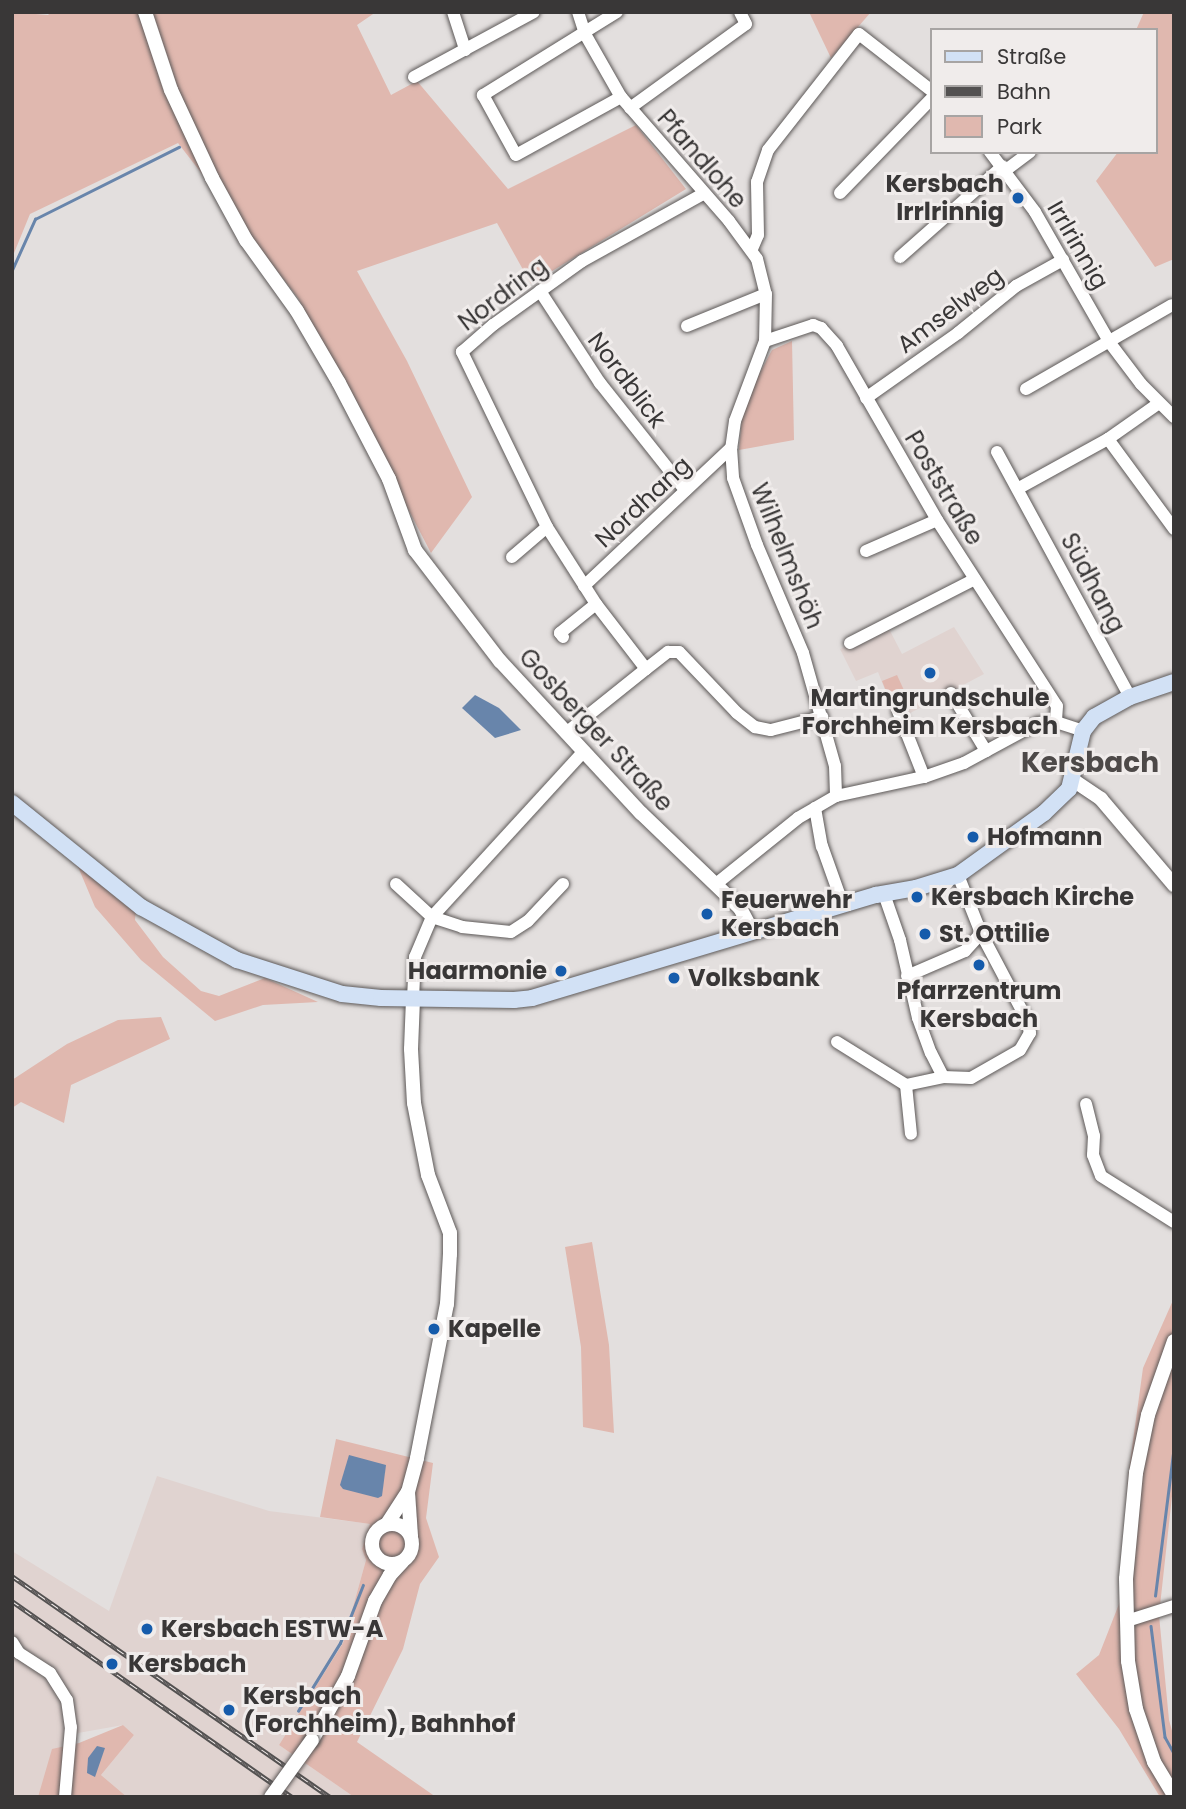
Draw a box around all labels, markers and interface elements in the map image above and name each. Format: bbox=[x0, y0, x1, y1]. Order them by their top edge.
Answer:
legend bbox=[930, 28, 1158, 154]
text: Straße bbox=[997, 42, 1066, 71]
text: Bahn bbox=[997, 77, 1051, 106]
street label: Pfandlohe bbox=[651, 104, 753, 214]
text: Park bbox=[997, 112, 1042, 141]
place label: Kersbach Irrlrinnig bbox=[886, 170, 1004, 226]
marker: Kersbach Irrlrinnig bbox=[1010, 190, 1026, 206]
street label: Irrlrinnig bbox=[1041, 196, 1115, 294]
street label: Nordring bbox=[453, 251, 553, 337]
street label: Amselweg bbox=[891, 261, 1009, 359]
street label: Nordblick bbox=[582, 326, 672, 434]
street label: Poststraße bbox=[899, 426, 989, 550]
street label: Nordhang bbox=[589, 450, 697, 554]
street label: Wilhelmshöh bbox=[745, 479, 829, 633]
street label: Südhang bbox=[1055, 528, 1131, 638]
street label: Gosberger Straße bbox=[513, 643, 679, 817]
marker: Martingrundschule Forchheim Kersbach bbox=[922, 665, 938, 681]
place label: Martingrundschule Forchheim Kersbach bbox=[802, 684, 1058, 740]
district label: Kersbach bbox=[1021, 746, 1159, 780]
place label: Hofmann bbox=[987, 823, 1103, 851]
marker: Hofmann bbox=[965, 829, 981, 845]
place label: Kersbach Kirche bbox=[931, 883, 1134, 911]
place label: Feuerwehr Kersbach bbox=[721, 886, 852, 942]
marker: Kersbach Kirche bbox=[909, 889, 925, 905]
marker: Feuerwehr Kersbach bbox=[699, 906, 715, 922]
place label: St. Ottilie bbox=[939, 920, 1050, 948]
marker: St. Ottilie bbox=[917, 926, 933, 942]
place label: Haarmonie bbox=[408, 957, 547, 985]
marker: Pfarrzentrum Kersbach bbox=[971, 957, 987, 973]
marker: Haarmonie bbox=[553, 963, 569, 979]
place label: Volksbank bbox=[688, 964, 820, 992]
marker: Volksbank bbox=[666, 970, 682, 986]
place label: Pfarrzentrum Kersbach bbox=[897, 977, 1061, 1033]
place label: Kapelle bbox=[448, 1315, 541, 1343]
marker: Kapelle bbox=[426, 1321, 442, 1337]
place label: Kersbach ESTW-A bbox=[161, 1615, 383, 1643]
marker: Kersbach ESTW-A bbox=[139, 1621, 155, 1637]
place label: Kersbach bbox=[128, 1650, 246, 1678]
marker: Kersbach bbox=[102, 1654, 122, 1674]
place label: Kersbach (Forchheim), Bahnhof bbox=[243, 1682, 515, 1738]
marker: Kersbach (Forchheim), Bahnhof bbox=[221, 1702, 237, 1718]

